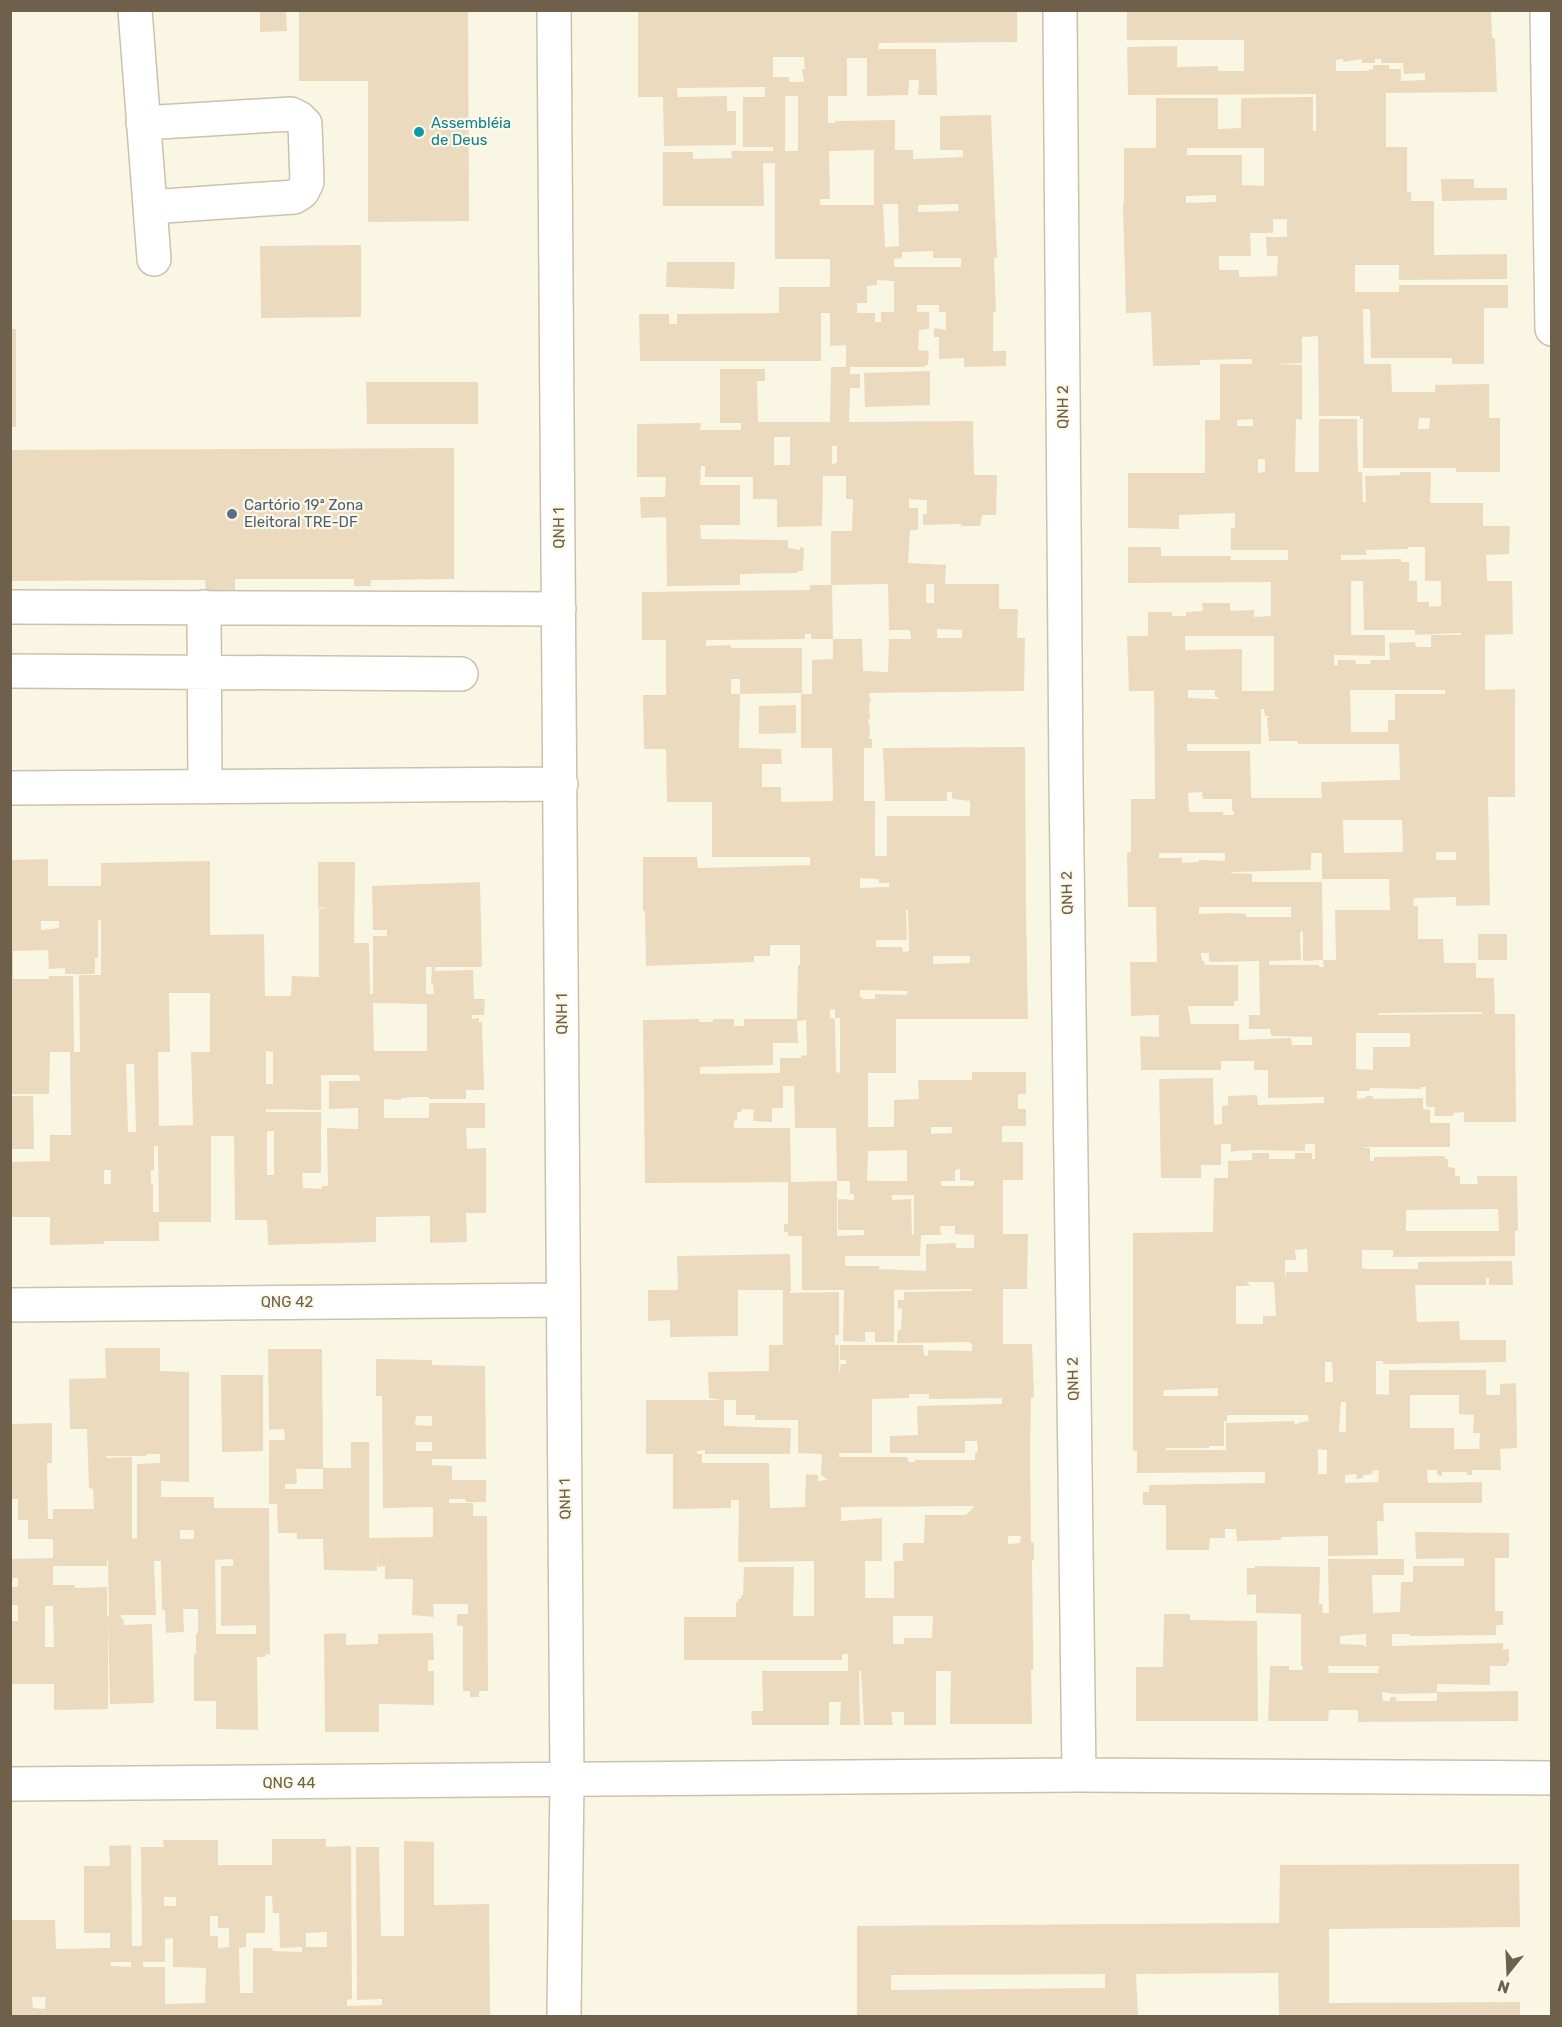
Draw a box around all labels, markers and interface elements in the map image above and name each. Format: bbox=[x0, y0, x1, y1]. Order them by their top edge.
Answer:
place label: Assembléia de Deus bbox=[431, 114, 511, 149]
marker: Assembléia de Deus bbox=[412, 125, 426, 139]
street label: QNH 2 bbox=[1054, 385, 1072, 429]
place label: Cartório 19ª Zona Eleitoral TRE-DF bbox=[244, 496, 363, 531]
marker: Cartório 19ª Zona Eleitoral TRE-DF bbox=[225, 507, 239, 521]
street label: QNH 1 bbox=[550, 507, 568, 549]
street label: QNH 2 bbox=[1058, 871, 1076, 915]
street label: QNH 1 bbox=[553, 993, 571, 1035]
street label: QNG 42 bbox=[261, 1293, 313, 1311]
street label: QNH 2 bbox=[1064, 1357, 1082, 1401]
street label: QNH 1 bbox=[556, 1478, 574, 1520]
street label: QNG 44 bbox=[262, 1774, 316, 1792]
north arrow bbox=[1478, 1943, 1538, 2003]
text: N bbox=[1495, 1976, 1512, 1998]

